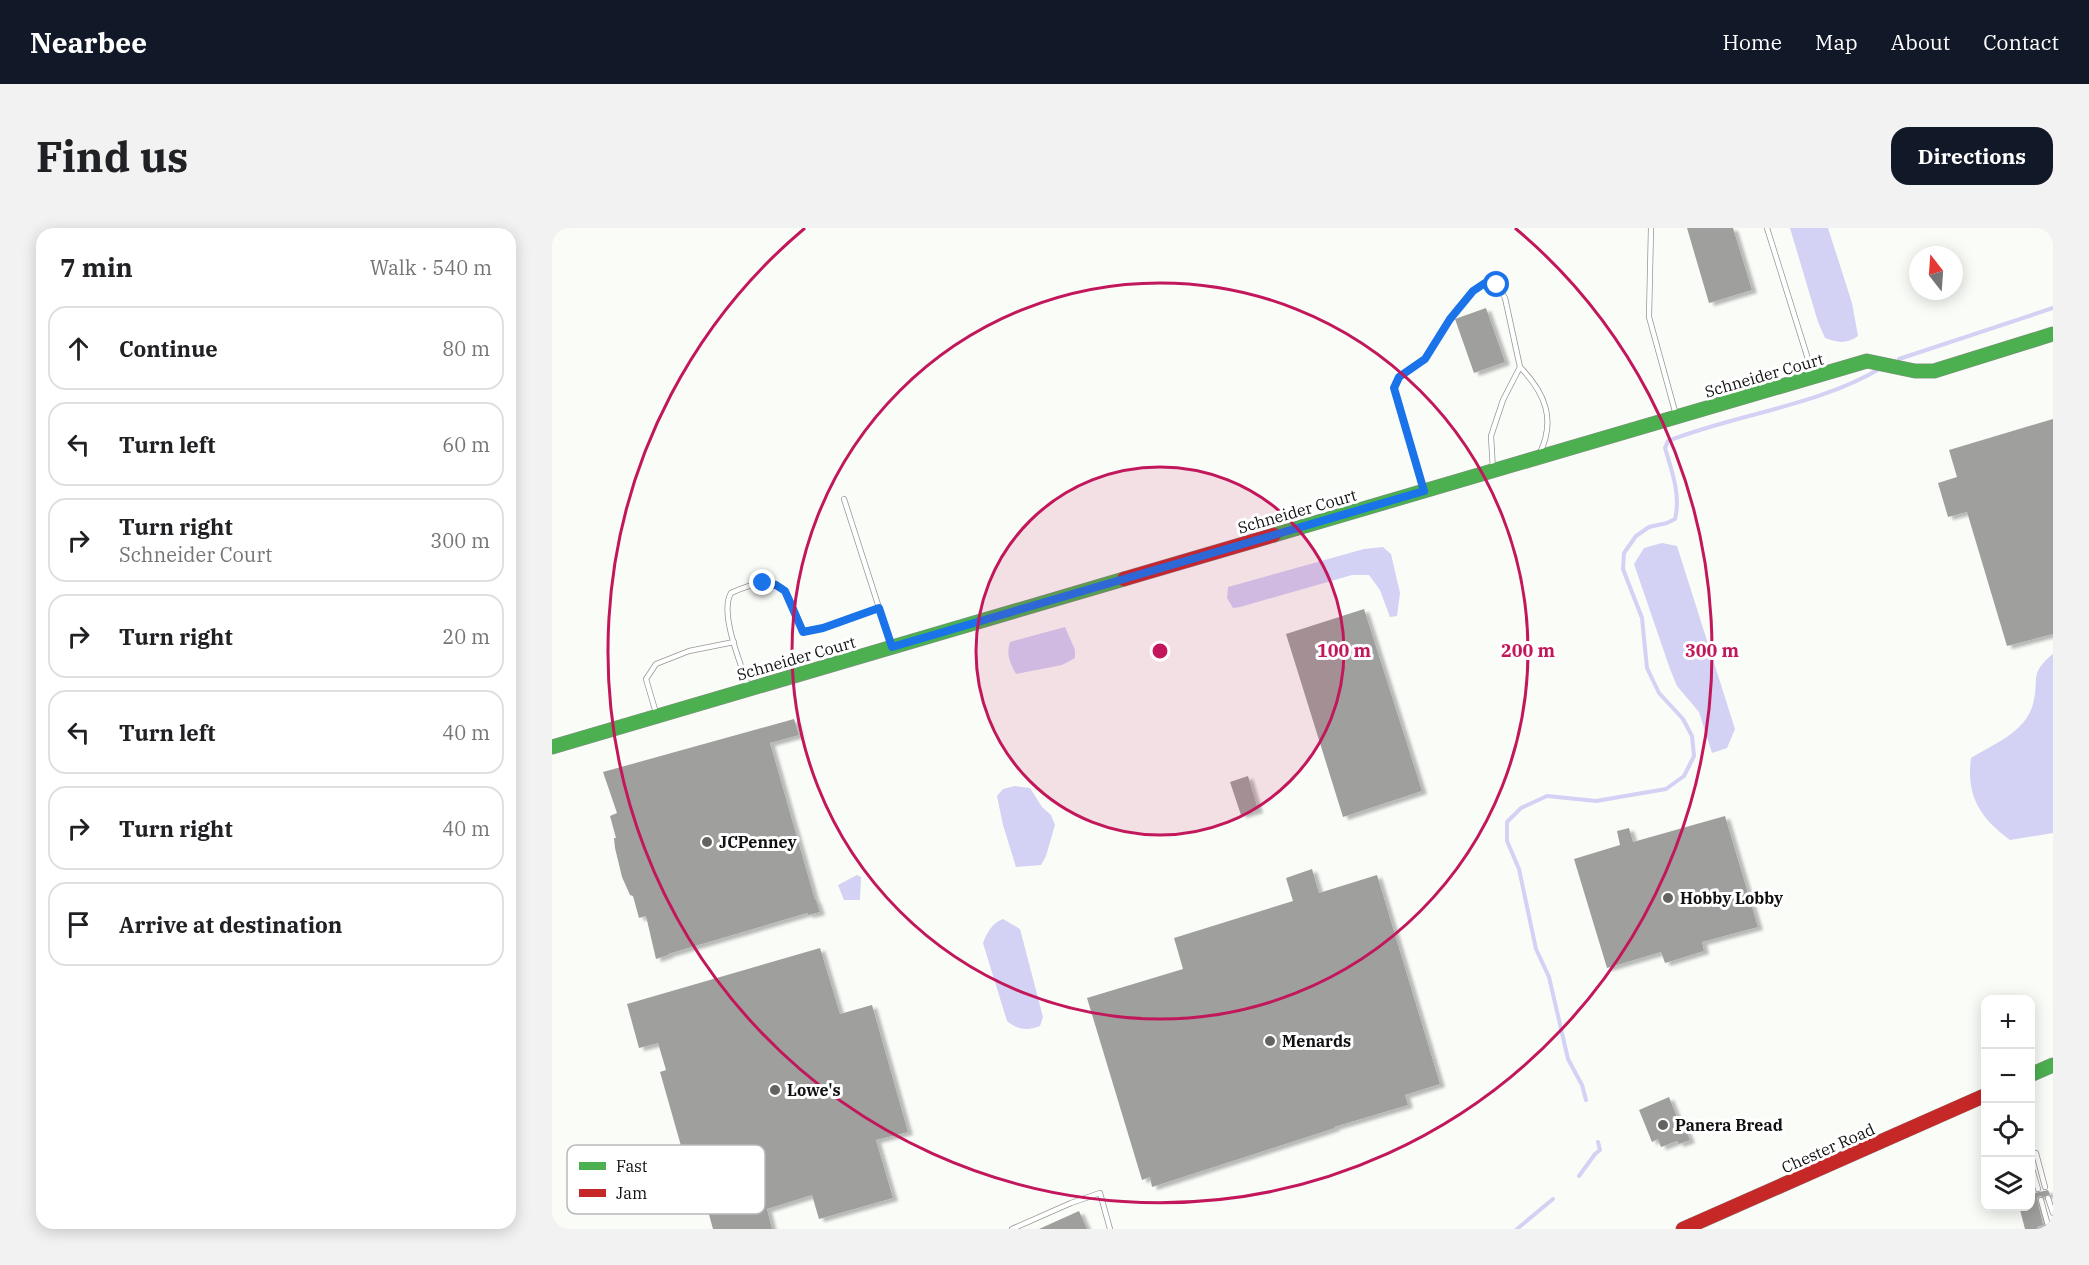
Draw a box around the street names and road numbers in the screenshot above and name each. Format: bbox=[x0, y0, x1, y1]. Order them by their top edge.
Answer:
street label: Schneider Court bbox=[1702, 348, 1826, 402]
street label: Schneider Court bbox=[1235, 484, 1359, 538]
street label: Schneider Court bbox=[734, 631, 858, 685]
street label: Chester Road bbox=[1778, 1118, 1878, 1177]

